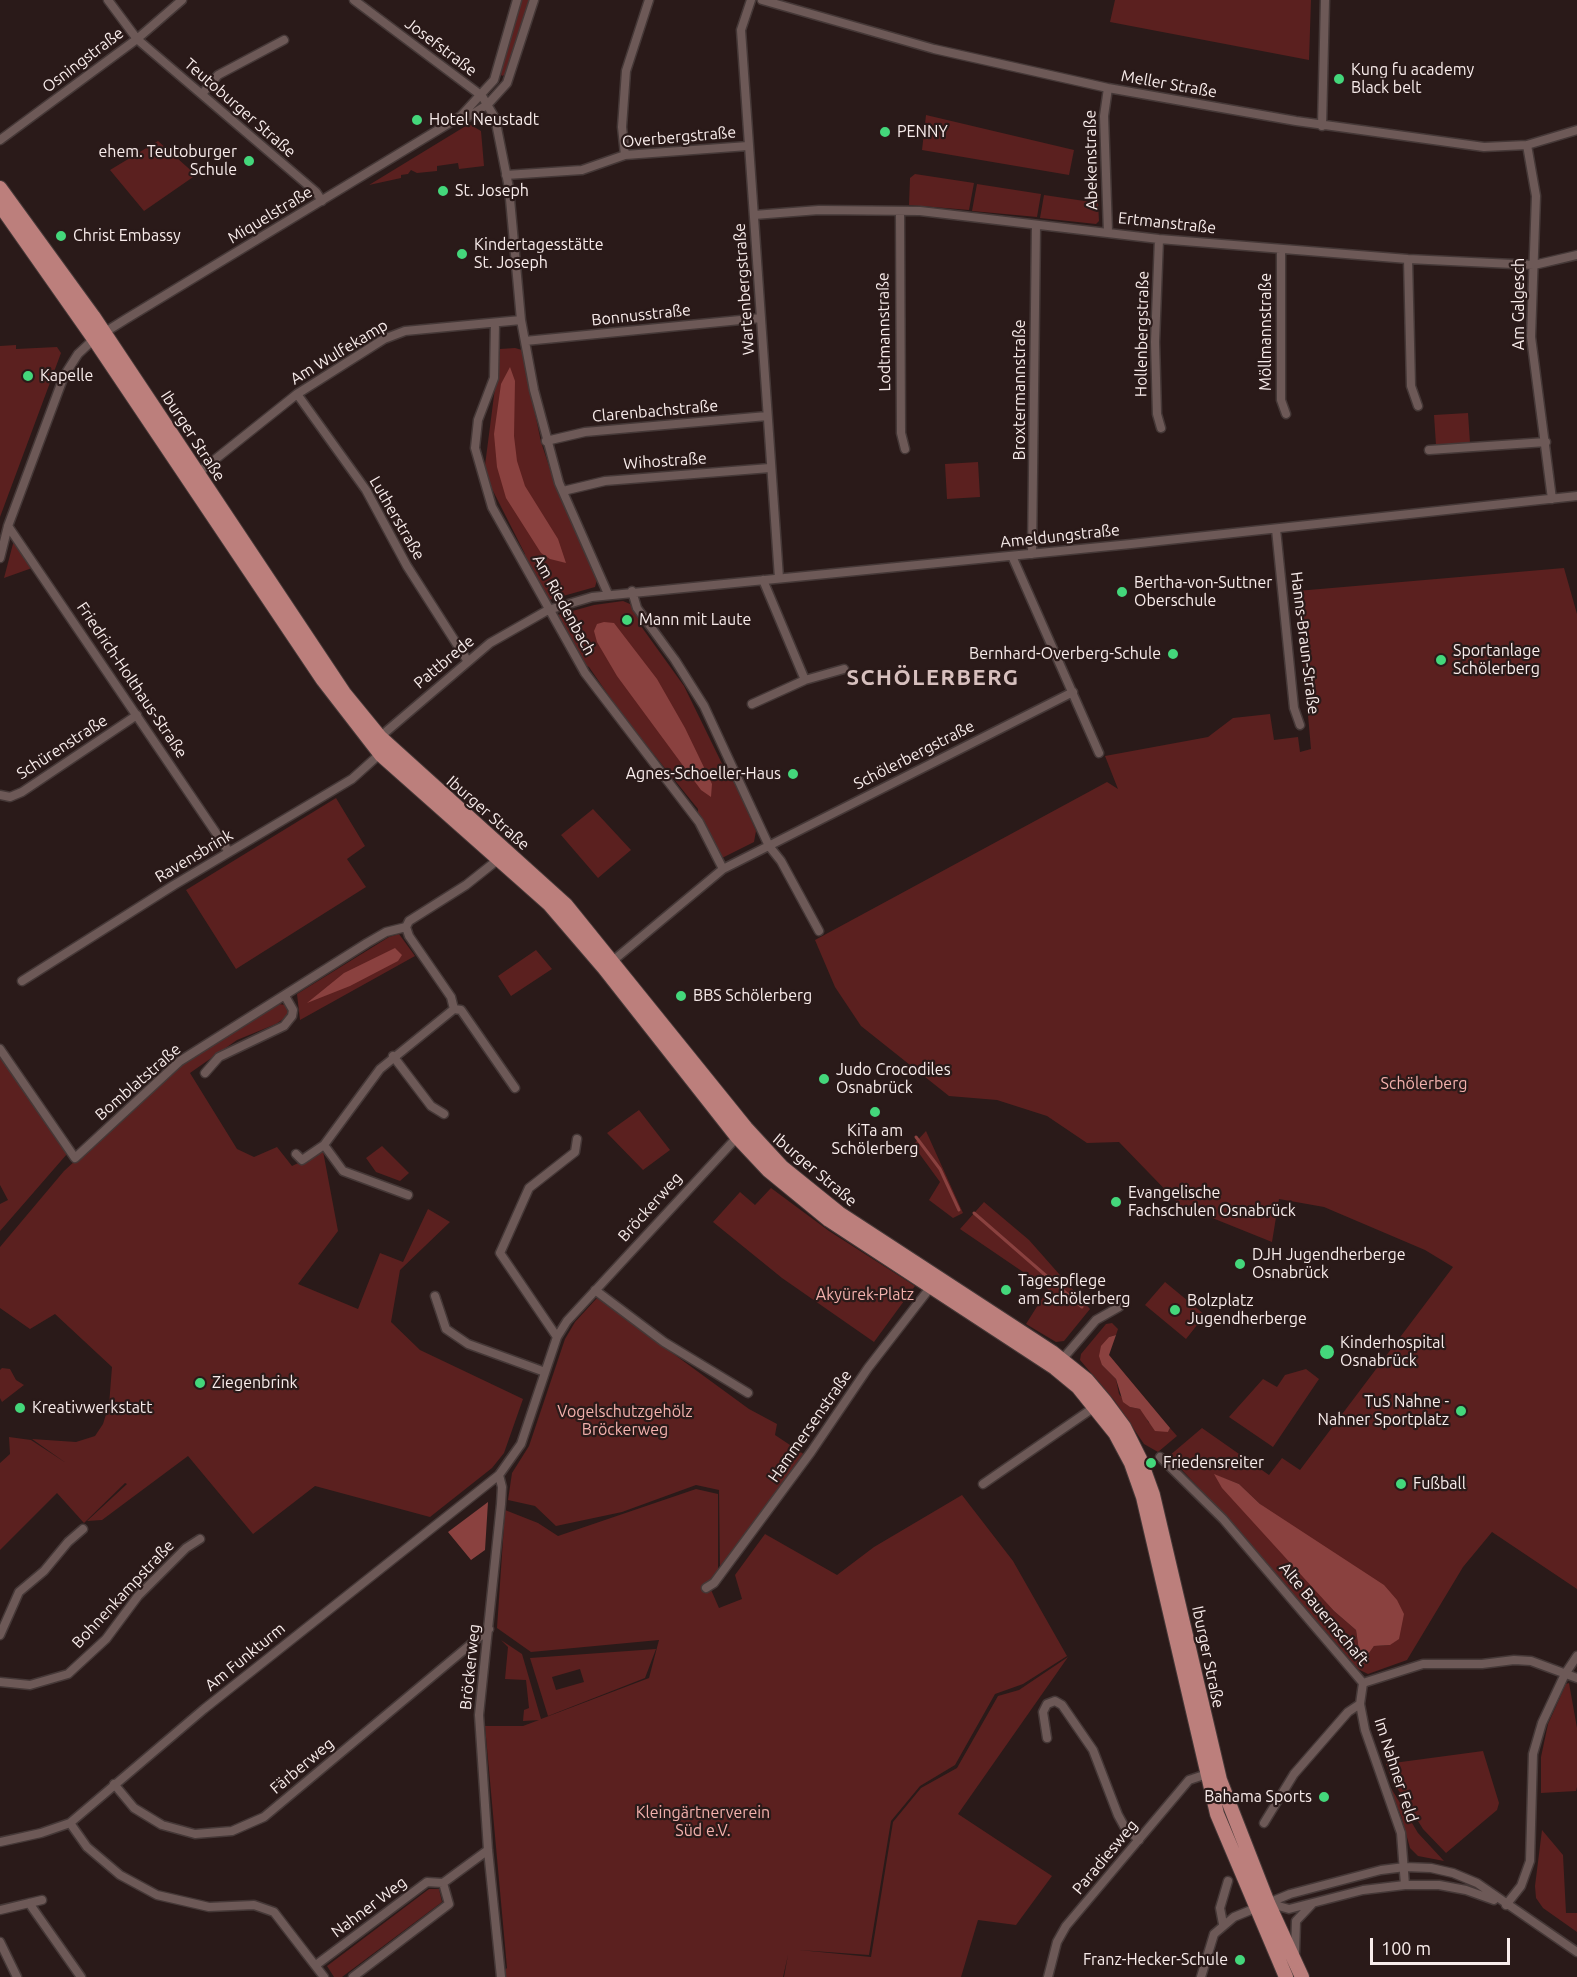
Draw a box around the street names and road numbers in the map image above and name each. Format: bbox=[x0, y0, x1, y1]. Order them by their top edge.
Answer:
street label: Josefstraße bbox=[401, 14, 481, 80]
street label: Osningstraße bbox=[39, 23, 127, 97]
street label: Teutoburger Straße bbox=[180, 54, 300, 162]
street label: Meller Straße bbox=[1120, 66, 1218, 102]
street label: Abekenstraße bbox=[1081, 110, 1101, 210]
street label: Overbergstraße bbox=[621, 122, 737, 152]
street label: Miquelstraße bbox=[224, 182, 316, 248]
street label: Ertmanstraße bbox=[1117, 208, 1217, 238]
street label: Wartenbergstraße bbox=[730, 222, 758, 356]
street label: Am Galgesch bbox=[1509, 258, 1529, 350]
street label: Hollenbergstraße bbox=[1131, 271, 1153, 397]
street label: Lodtmannstraße bbox=[873, 272, 895, 392]
street label: Möllmannstraße bbox=[1256, 273, 1276, 391]
street label: Bonnusstraße bbox=[590, 300, 692, 330]
street label: Am Wulfekamp bbox=[287, 315, 391, 389]
street label: Broxtermannstraße bbox=[1010, 320, 1030, 460]
street label: Iburger Straße bbox=[157, 387, 229, 485]
street label: Clarenbachstraße bbox=[591, 396, 719, 426]
street label: Wihostraße bbox=[623, 449, 707, 473]
street label: Lutherstraße bbox=[365, 473, 429, 563]
street label: Ameldungstraße bbox=[999, 520, 1121, 552]
street label: Am Riedenbach bbox=[528, 551, 600, 659]
street label: Hanns-Braun-Straße bbox=[1287, 570, 1323, 716]
street label: Friedrich-Holthaus-Straße bbox=[73, 598, 191, 762]
street label: Pattbrede bbox=[410, 631, 478, 693]
street label: Schürenstraße bbox=[13, 711, 111, 783]
street label: Schölerbergstraße bbox=[850, 716, 978, 794]
street label: Iburger Straße bbox=[443, 772, 533, 854]
street label: Ravensbrink bbox=[152, 825, 236, 887]
street label: Bomblatstraße bbox=[91, 1040, 185, 1124]
street label: Iburger Straße bbox=[769, 1129, 861, 1211]
street label: Bröckerweg bbox=[614, 1168, 686, 1246]
street label: Hammersenstraße bbox=[764, 1366, 856, 1486]
street label: Bohnenkampstraße bbox=[68, 1536, 178, 1652]
street label: Alte Bauernschaft bbox=[1275, 1558, 1373, 1670]
street label: Iburger Straße bbox=[1188, 1604, 1228, 1710]
street label: Am Funkturm bbox=[201, 1619, 289, 1695]
street label: Bröckerweg bbox=[456, 1623, 484, 1711]
street label: Im Nahner Feld bbox=[1370, 1715, 1422, 1825]
street label: Färberweg bbox=[266, 1734, 338, 1798]
street label: Paradiesweg bbox=[1068, 1816, 1142, 1898]
street label: Nahner Weg bbox=[328, 1873, 410, 1941]

